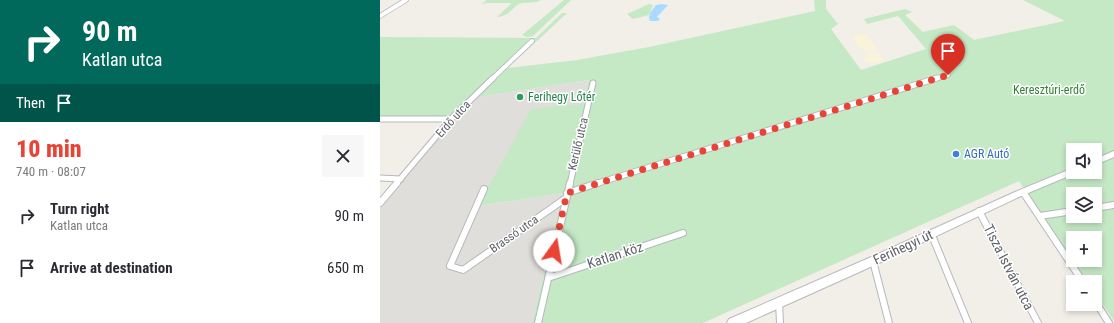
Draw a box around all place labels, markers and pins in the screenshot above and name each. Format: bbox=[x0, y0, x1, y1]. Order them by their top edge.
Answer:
pin bbox=[931, 34, 965, 75]
place label: Ferihegy Lőtér bbox=[528, 90, 596, 104]
marker: Ferihegy Lőtér bbox=[515, 92, 525, 102]
place label: AGR Autó bbox=[964, 147, 1009, 161]
marker: AGR Autó bbox=[951, 149, 961, 159]

